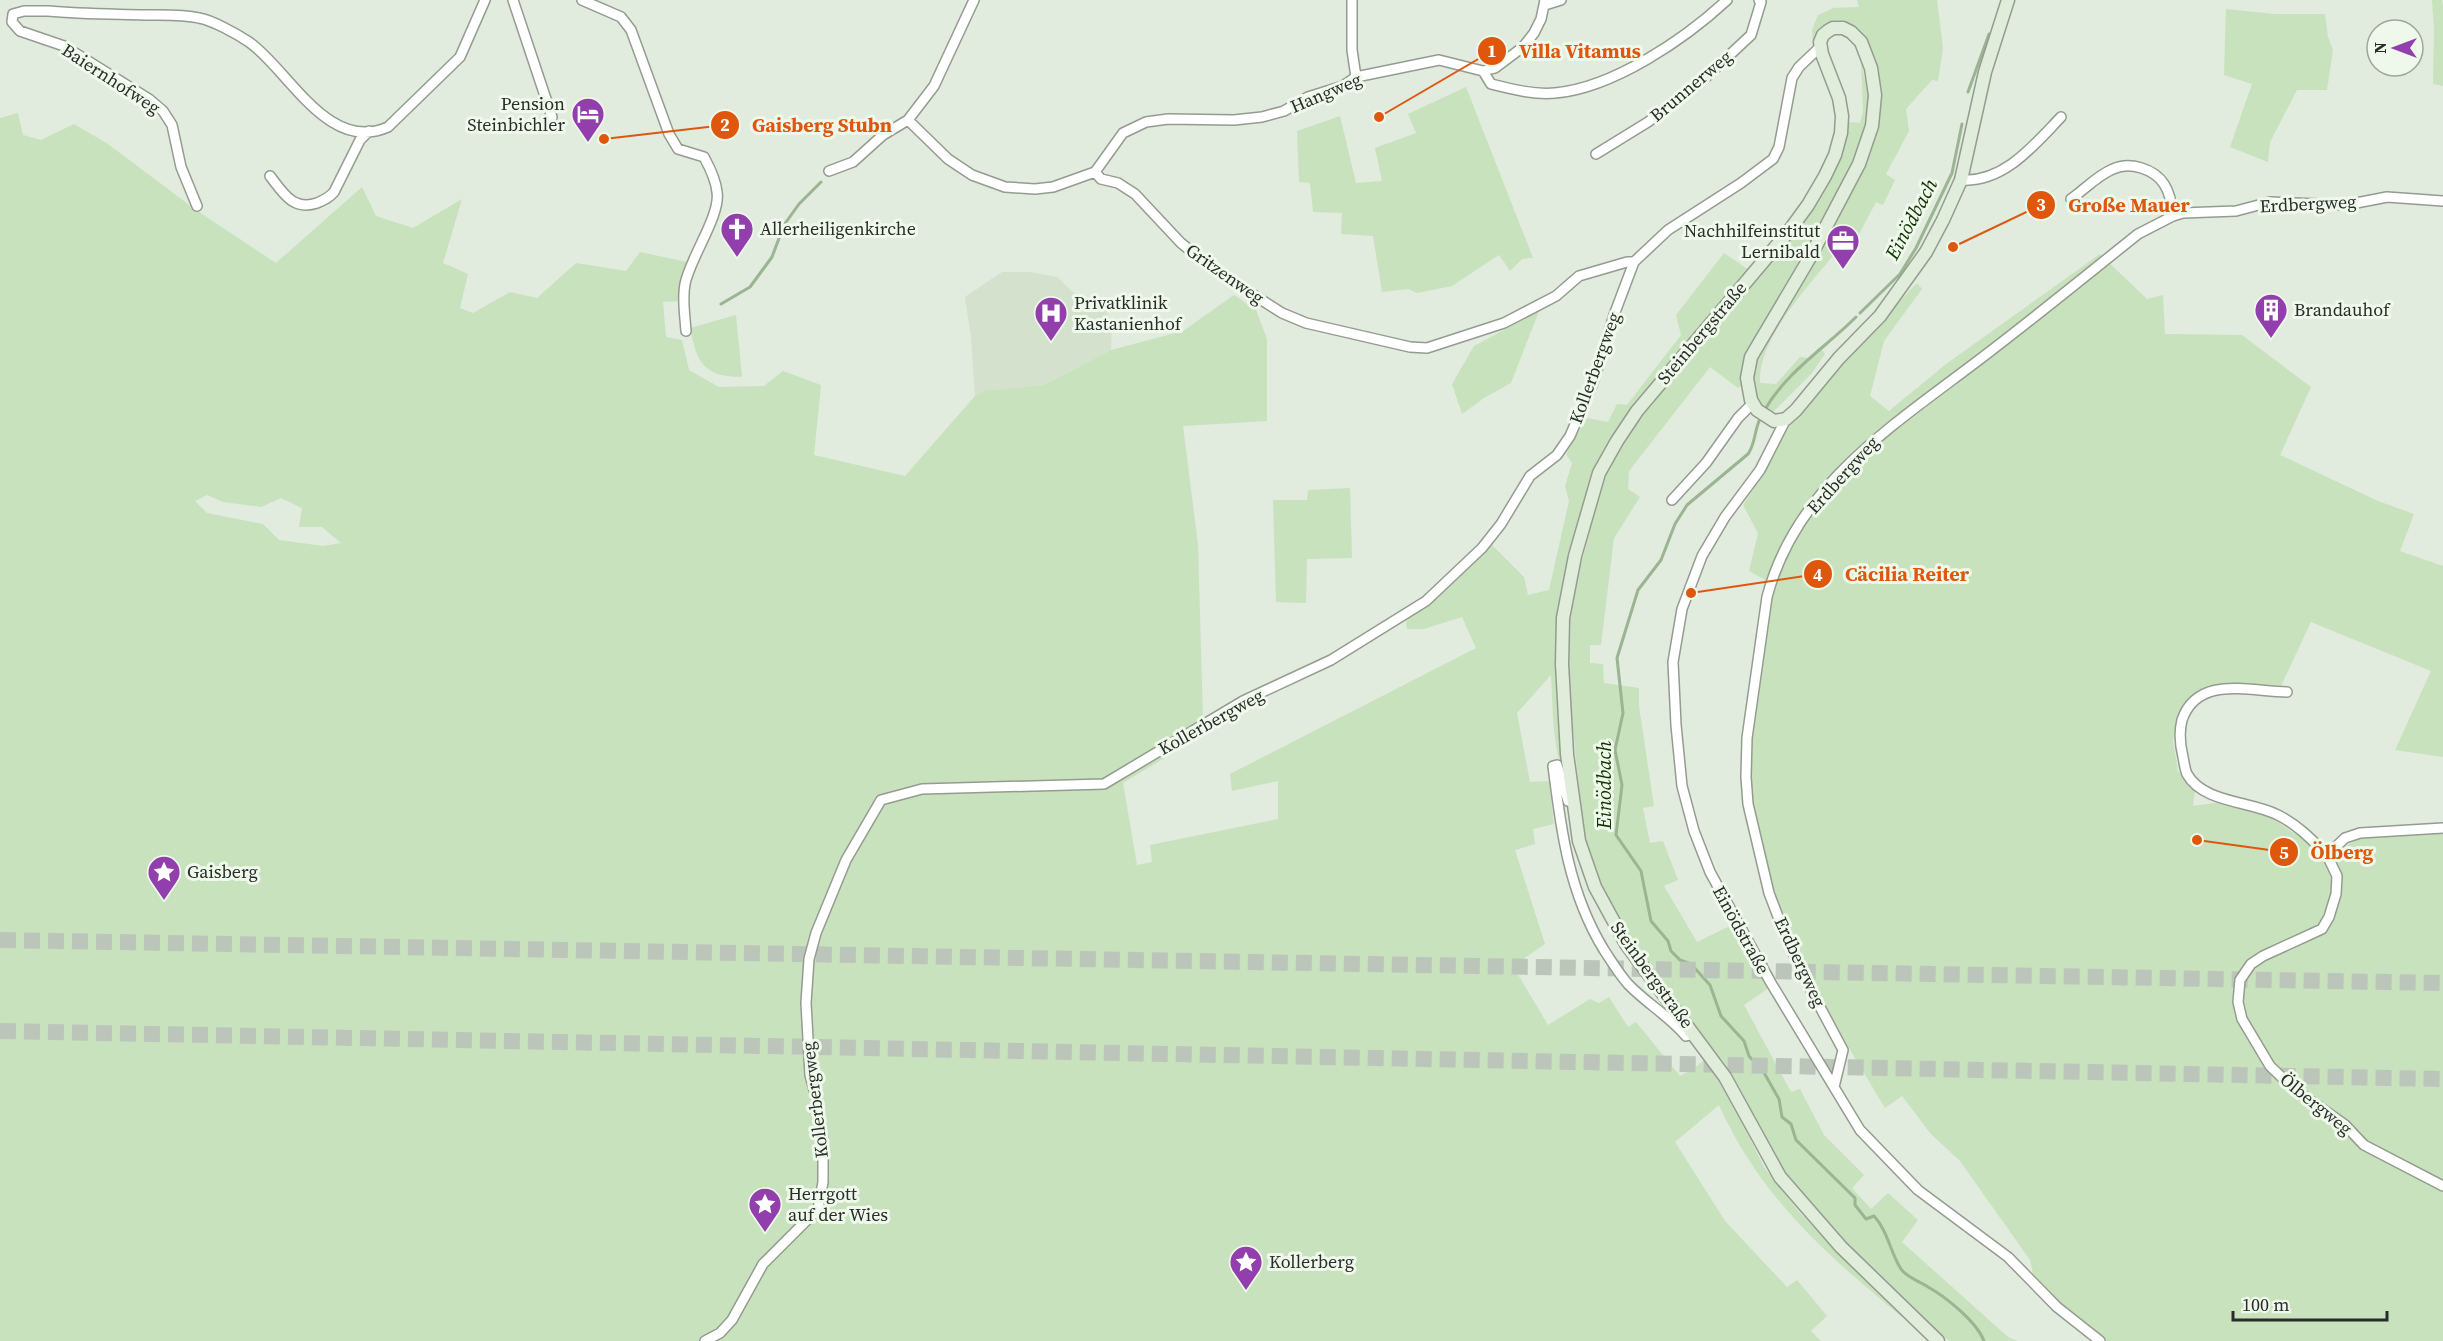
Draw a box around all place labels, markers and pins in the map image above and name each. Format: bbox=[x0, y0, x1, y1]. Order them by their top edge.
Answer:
callout: Villa Vitamus bbox=[1477, 32, 1653, 70]
place label: Pension Steinbichler bbox=[467, 91, 565, 137]
hotel icon: Pension Steinbichler bbox=[570, 96, 606, 143]
callout: Gaisberg Stubn bbox=[710, 106, 904, 144]
callout: Große Mauer bbox=[2026, 186, 2202, 224]
church icon: Allerheiligenkirche bbox=[719, 211, 755, 258]
place label: Allerheiligenkirche bbox=[760, 216, 916, 241]
place label: Nachhilfeinstitut Lernibald bbox=[1684, 218, 1820, 264]
office icon: Nachhilfeinstitut Lernibald bbox=[1825, 223, 1861, 270]
place label: Privatklinik Kastanienhof bbox=[1074, 290, 1183, 336]
building icon: Brandauhof bbox=[2253, 292, 2289, 339]
hospital icon: Privatklinik Kastanienhof bbox=[1033, 295, 1069, 342]
place label: Brandauhof bbox=[2294, 297, 2391, 322]
callout: Cäcilia Reiter bbox=[1803, 555, 1981, 593]
callout: Ölberg bbox=[2269, 833, 2386, 871]
place icon: Gaisberg bbox=[146, 854, 182, 901]
place label: Gaisberg bbox=[187, 859, 258, 884]
place label: Herrgott auf der Wies bbox=[788, 1181, 888, 1227]
place icon: Herrgott auf der Wies bbox=[747, 1186, 783, 1233]
place icon: Kollerberg bbox=[1228, 1244, 1264, 1291]
place label: Kollerberg bbox=[1269, 1249, 1354, 1274]

